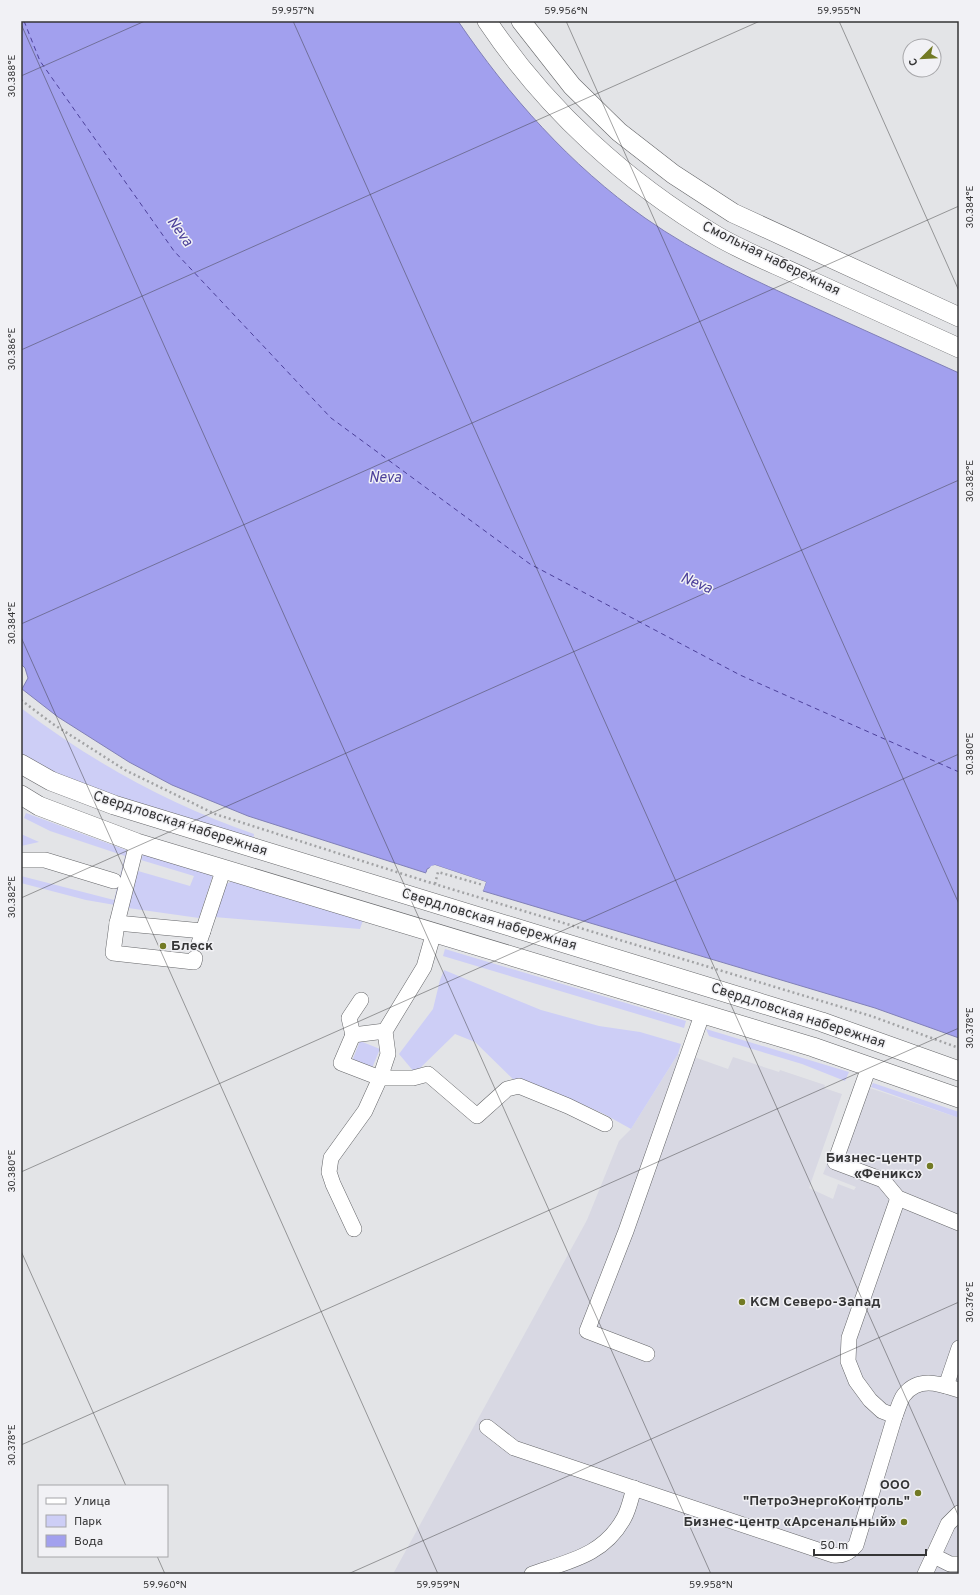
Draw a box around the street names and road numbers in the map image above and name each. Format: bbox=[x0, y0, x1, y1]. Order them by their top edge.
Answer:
street label: Смольная набережная bbox=[699, 218, 843, 300]
street label: Свердловская набережная bbox=[91, 788, 269, 860]
street label: Свердловская набережная bbox=[399, 885, 579, 955]
street label: Свердловская набережная bbox=[709, 980, 887, 1052]

